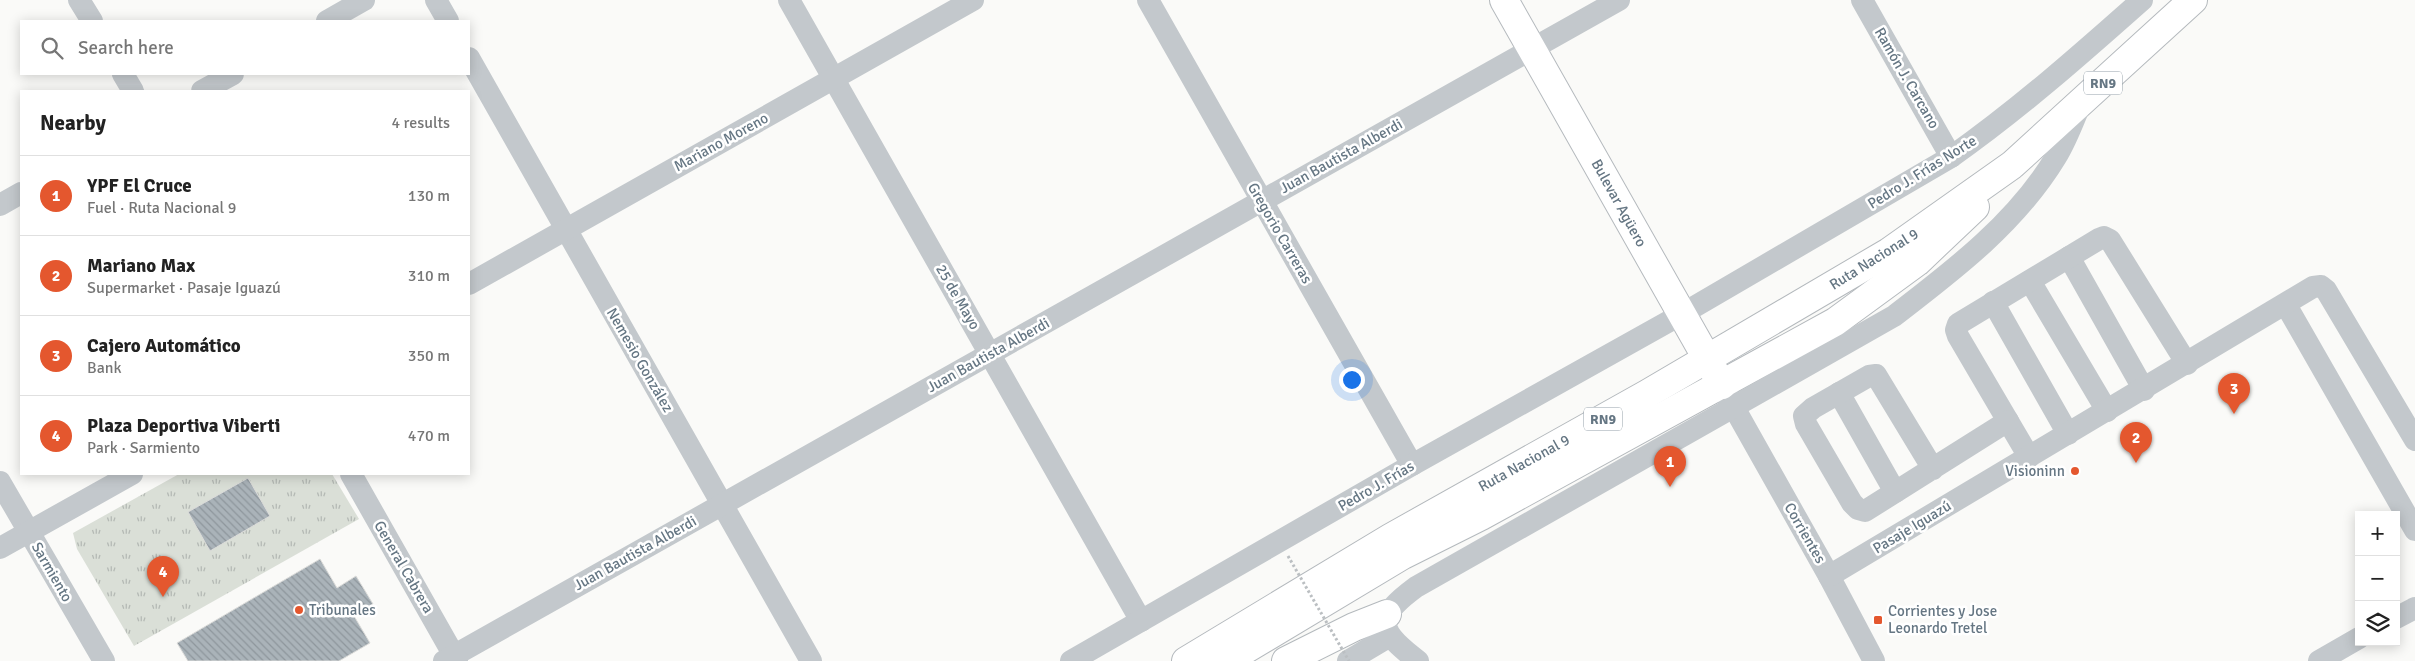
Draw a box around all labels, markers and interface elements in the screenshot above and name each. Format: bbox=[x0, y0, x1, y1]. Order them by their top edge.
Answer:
search box bbox=[20, 20, 470, 75]
street label: Ramón J. Carcano bbox=[1871, 24, 1943, 132]
icon: search bbox=[38, 34, 66, 62]
text: Search here bbox=[78, 36, 174, 60]
road number: RN9 bbox=[2084, 72, 2122, 95]
street label: Mariano Moreno bbox=[671, 109, 771, 175]
text: Nearby bbox=[40, 110, 106, 136]
text: 4 results bbox=[391, 113, 450, 133]
street label: Juan Bautista Alberdi bbox=[1277, 115, 1405, 197]
street label: Pedro J. Frías Norte bbox=[1864, 131, 1980, 213]
street label: Bulevar Agüero bbox=[1587, 156, 1651, 250]
text: YPF El Cruce bbox=[87, 174, 192, 198]
street label: Gregorio Carreras bbox=[1244, 179, 1316, 287]
text: 1 bbox=[52, 186, 60, 206]
text: 130 m bbox=[408, 186, 450, 206]
text: Fuel · Ruta Nacional 9 bbox=[87, 198, 236, 218]
street label: Ruta Nacional 9 bbox=[1826, 224, 1922, 294]
text: Mariano Max bbox=[87, 254, 195, 278]
street label: 25 de Mayo bbox=[932, 261, 984, 333]
text: 2 bbox=[52, 266, 60, 286]
text: 310 m bbox=[408, 266, 450, 286]
text: Supermarket · Pasaje Iguazú bbox=[87, 278, 281, 298]
street label: Nemesio González bbox=[603, 305, 677, 416]
street label: Juan Bautista Alberdi bbox=[924, 314, 1052, 396]
text: Cajero Automático bbox=[87, 334, 241, 358]
text: 3 bbox=[52, 346, 60, 366]
text: 350 m bbox=[408, 346, 450, 366]
text: Bank bbox=[87, 358, 122, 378]
your location bbox=[1339, 367, 1365, 393]
pin: 3 bbox=[2218, 373, 2250, 414]
road number: RN9 bbox=[1584, 408, 1622, 430]
text: Plaza Deportiva Viberti bbox=[87, 414, 280, 438]
pin: 2 bbox=[2120, 422, 2152, 463]
text: 4 bbox=[52, 426, 60, 446]
text: 470 m bbox=[408, 426, 450, 446]
street label: Ruta Nacional 9 bbox=[1475, 431, 1573, 495]
text: Park · Sarmiento bbox=[87, 438, 200, 458]
pin: 1 bbox=[1654, 446, 1686, 487]
street label: Pedro J. Frías bbox=[1335, 457, 1418, 515]
place label: Visioninn bbox=[2005, 462, 2065, 480]
marker: Visioninn bbox=[2069, 465, 2081, 477]
street label: Pasaje Iguazú bbox=[1870, 497, 1954, 557]
street label: Corrientes bbox=[1780, 499, 1830, 567]
map controls bbox=[2355, 511, 2400, 646]
button: + bbox=[2355, 511, 2400, 556]
street label: Juan Bautista Alberdi bbox=[571, 512, 699, 594]
street label: General Cabrera bbox=[370, 518, 438, 616]
street label: Sarmiento bbox=[28, 539, 76, 605]
pin: 4 bbox=[147, 556, 179, 597]
button: − bbox=[2355, 556, 2400, 601]
place label: Tribunales bbox=[309, 601, 376, 619]
button: layers bbox=[2355, 601, 2400, 646]
place label: Corrientes y Jose Leonardo Tretel bbox=[1888, 602, 1997, 637]
marker: Tribunales bbox=[293, 604, 305, 616]
marker: Corrientes y Jose Leonardo Tretel bbox=[1872, 614, 1884, 626]

